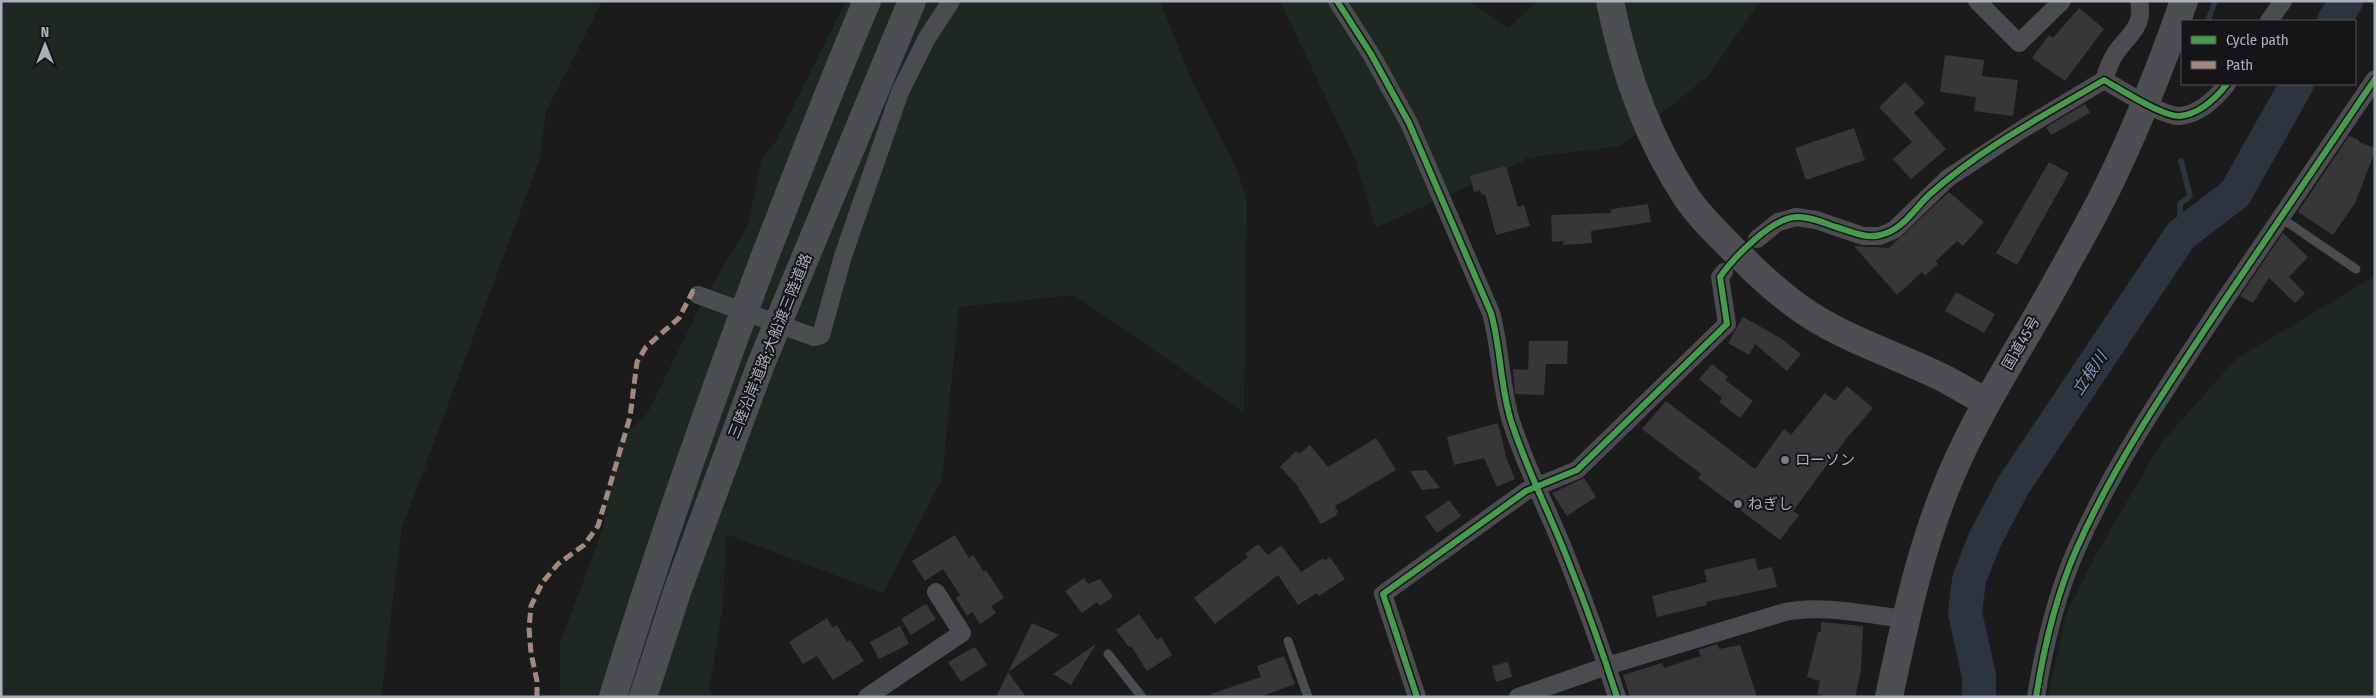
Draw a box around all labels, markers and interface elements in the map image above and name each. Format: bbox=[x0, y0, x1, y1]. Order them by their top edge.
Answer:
north arrow bbox=[20, 20, 70, 70]
legend bbox=[2181, 20, 2356, 85]
text: N bbox=[41, 24, 49, 41]
text: Cycle path bbox=[2226, 31, 2289, 49]
text: Path bbox=[2226, 56, 2253, 74]
street label: 三陸沿岸道路;大船渡三陸道路 bbox=[725, 251, 815, 441]
street label: 国道45号 bbox=[1998, 313, 2044, 373]
water label: 立根川 bbox=[2068, 346, 2112, 398]
place label: ローソン bbox=[1795, 451, 1855, 469]
marker: ローソン bbox=[1779, 454, 1791, 466]
place label: ねぎし bbox=[1748, 495, 1793, 513]
marker: ねぎし bbox=[1732, 498, 1744, 510]

